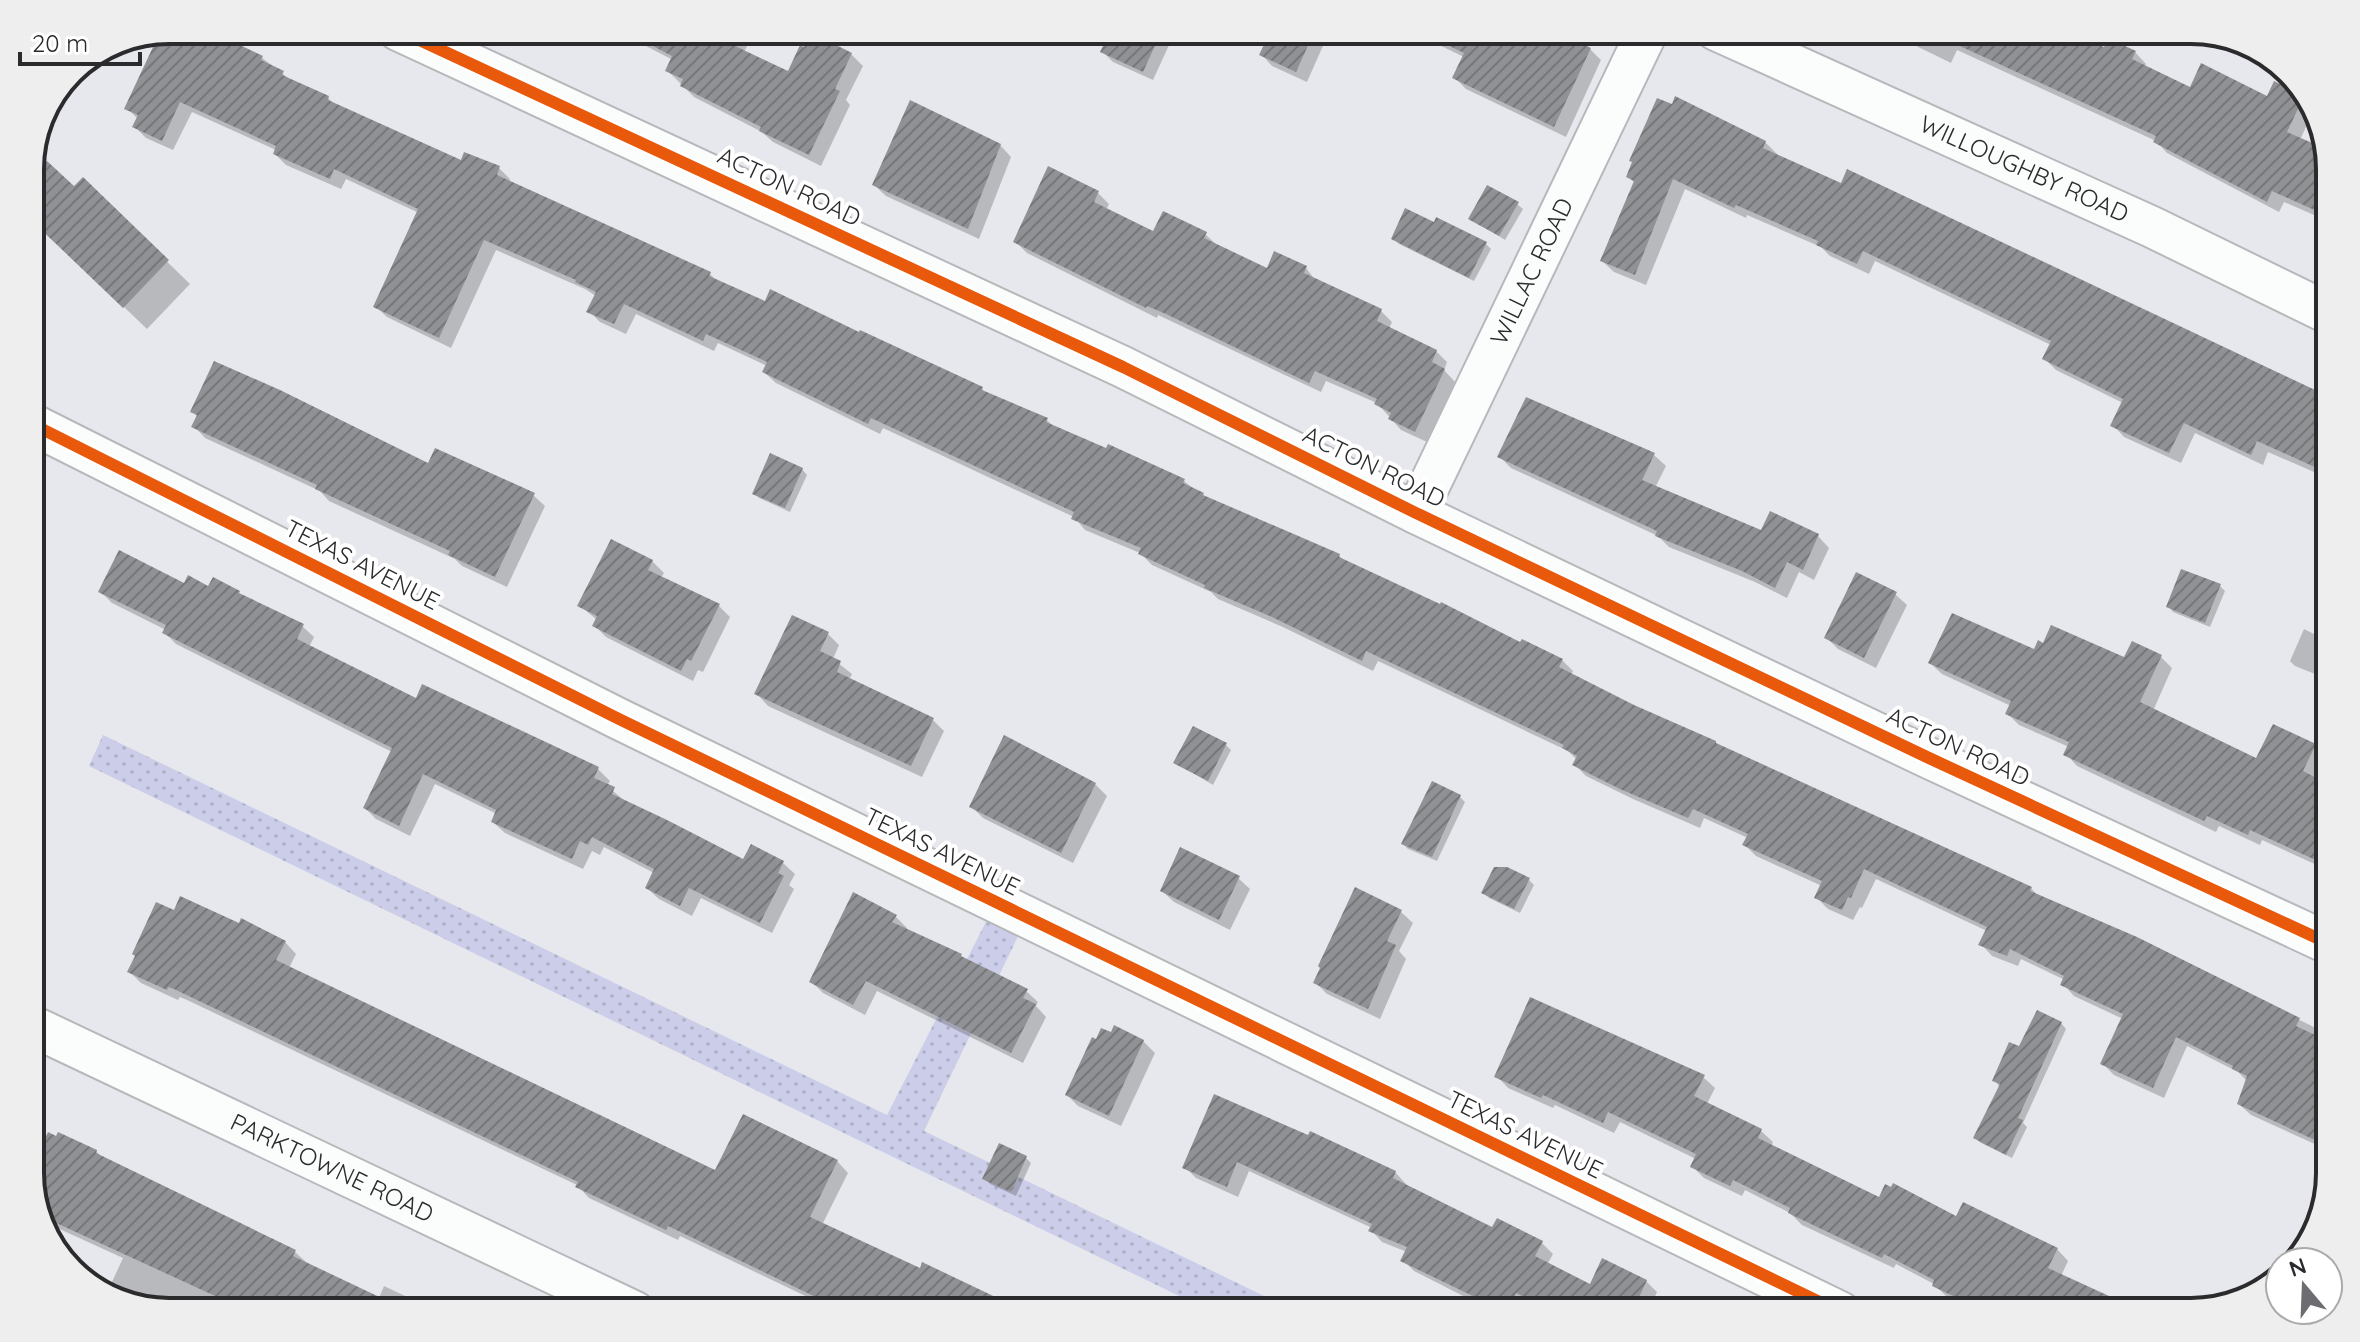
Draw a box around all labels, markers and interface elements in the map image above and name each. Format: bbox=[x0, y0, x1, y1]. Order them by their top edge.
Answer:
scale bar bbox=[20, 16, 140, 66]
text: 20 m bbox=[32, 28, 88, 58]
street label: WILLOUGHBY ROAD bbox=[1915, 108, 2134, 228]
street label: ACTON ROAD bbox=[713, 140, 866, 232]
street label: WILLAC ROAD bbox=[1483, 193, 1579, 349]
street label: ACTON ROAD bbox=[1298, 419, 1450, 513]
street label: TEXAS AVENUE bbox=[280, 512, 445, 616]
street label: ACTON ROAD bbox=[1882, 700, 2035, 792]
street label: TEXAS AVENUE bbox=[860, 800, 1025, 902]
street label: TEXAS AVENUE bbox=[1443, 1083, 1608, 1185]
street label: PARKTOWNE ROAD bbox=[226, 1106, 439, 1228]
north arrow bbox=[2264, 1246, 2344, 1326]
text: N bbox=[2285, 1251, 2310, 1283]

